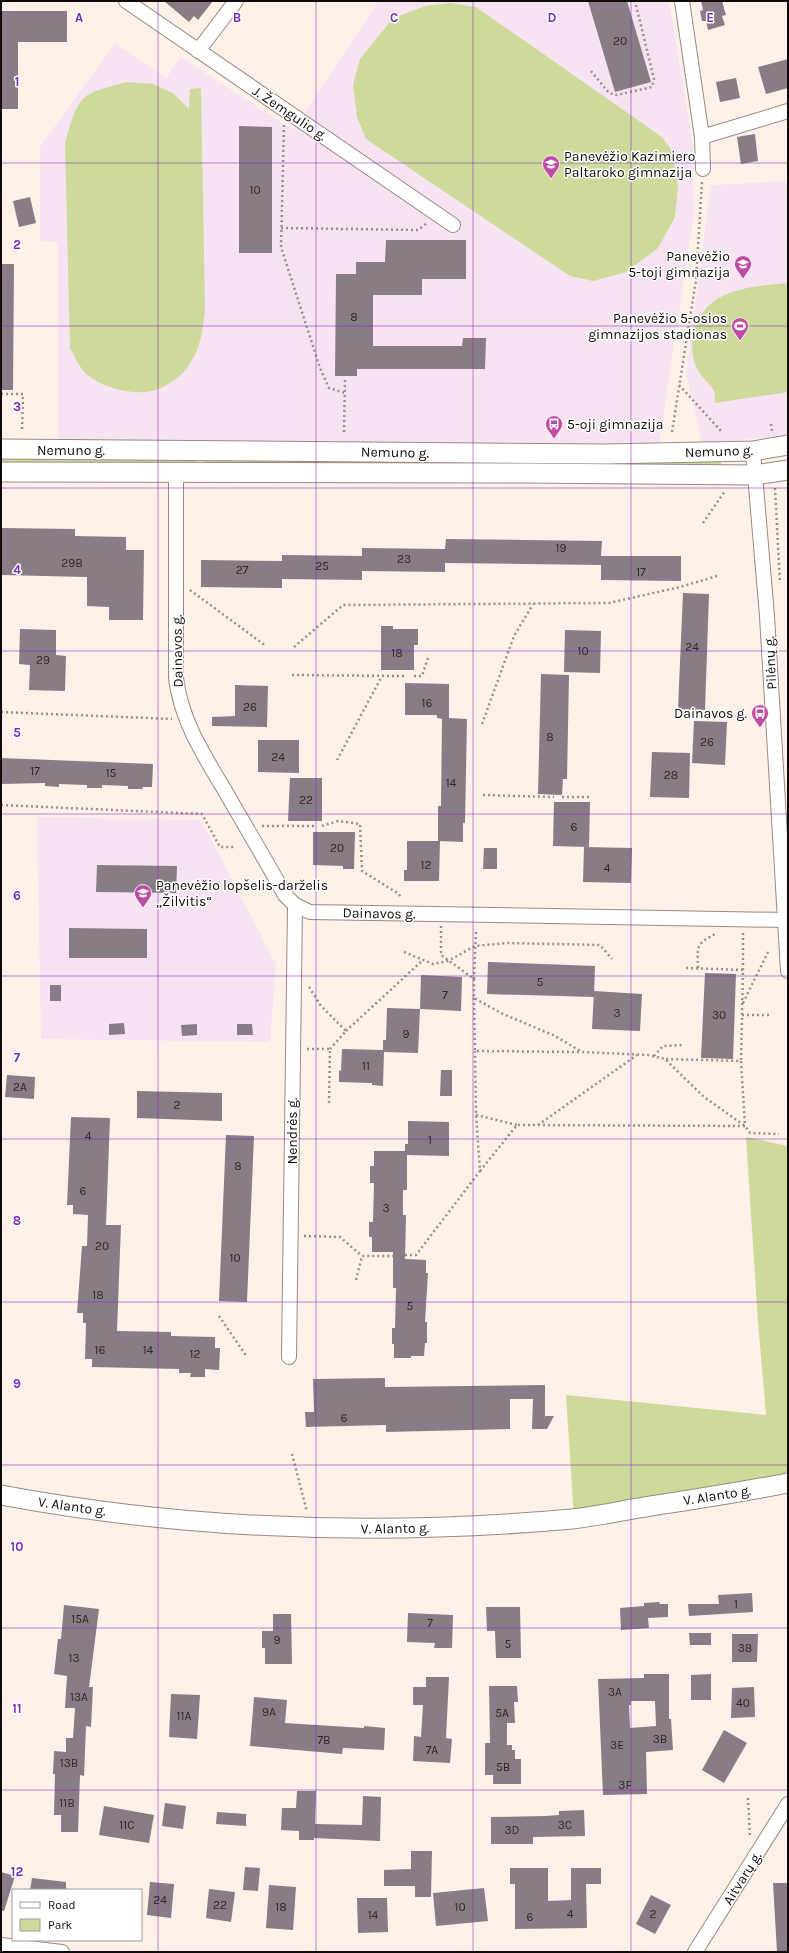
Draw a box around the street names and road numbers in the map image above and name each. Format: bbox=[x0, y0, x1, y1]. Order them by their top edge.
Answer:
street label: J. Žemgulio g. bbox=[249, 82, 330, 145]
street label: Nemuno g. bbox=[37, 442, 106, 459]
street label: Nemuno g. bbox=[685, 442, 754, 461]
street label: Nemuno g. bbox=[361, 443, 430, 462]
street label: Dainavos g. bbox=[168, 614, 187, 688]
street label: Pilėnų g. bbox=[761, 635, 780, 690]
street label: Dainavos g. bbox=[342, 904, 416, 923]
street label: Nendrės g. bbox=[284, 1097, 301, 1164]
street label: V. Alanto g. bbox=[682, 1482, 753, 1509]
street label: V. Alanto g. bbox=[37, 1493, 108, 1520]
street label: V. Alanto g. bbox=[361, 1519, 430, 1538]
street label: Aitvarų g. bbox=[719, 1848, 766, 1908]

